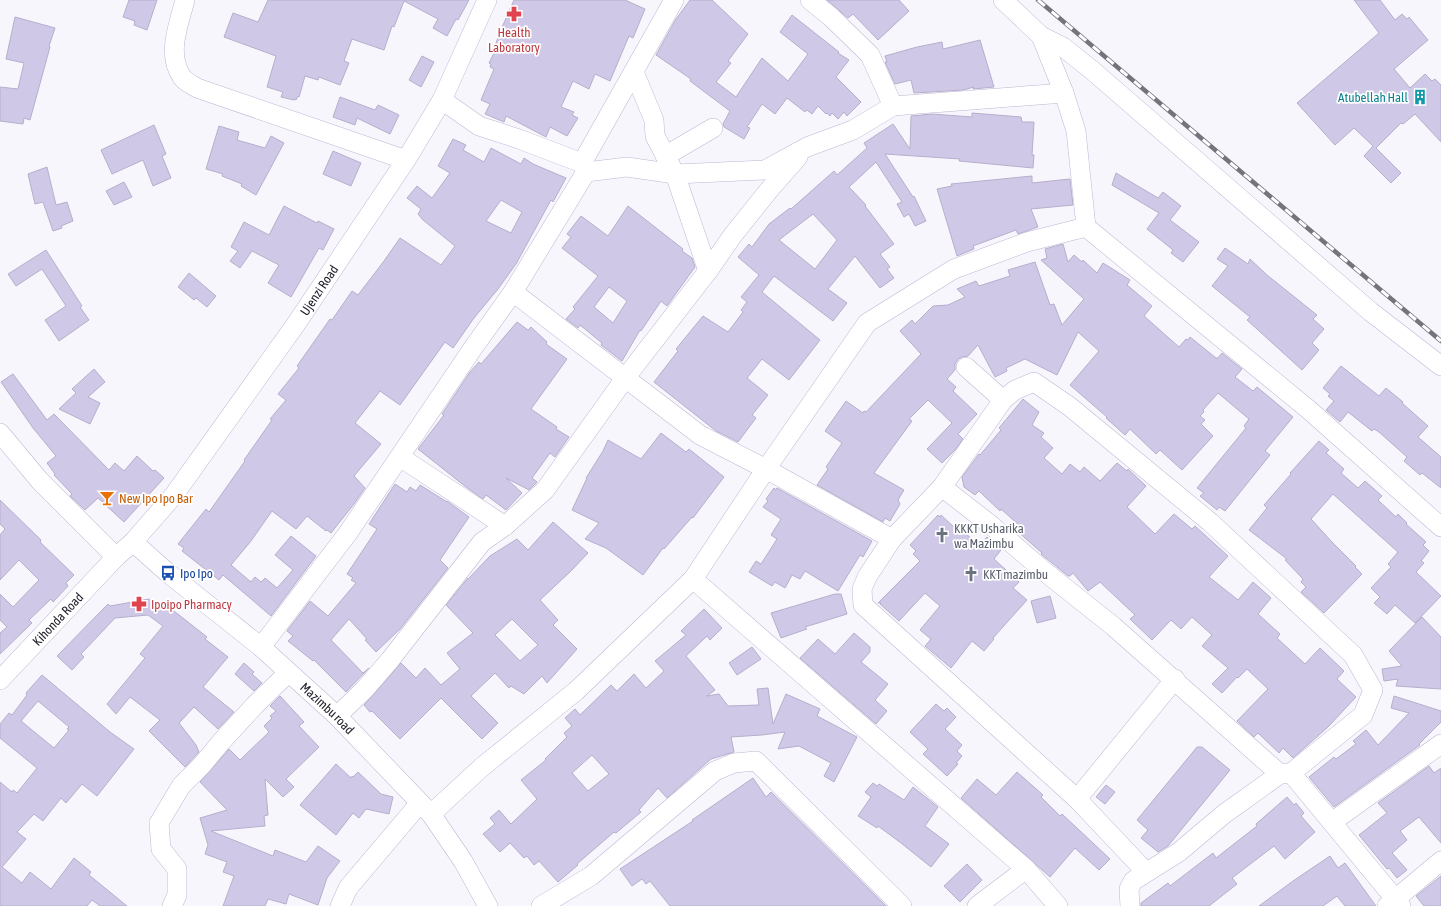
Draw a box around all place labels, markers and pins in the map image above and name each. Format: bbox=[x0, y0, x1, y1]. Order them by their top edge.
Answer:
pharmacy icon: Health Laboratory bbox=[505, 5, 523, 23]
place label: Health Laboratory bbox=[488, 25, 541, 55]
building icon: Atubellah Hall bbox=[1411, 88, 1429, 106]
place label: Atubellah Hall bbox=[1338, 90, 1409, 105]
bar icon: New Ipo Ipo Bar bbox=[98, 489, 116, 507]
place label: New Ipo Ipo Bar bbox=[119, 491, 193, 506]
place label: KKKT Usharika wa Mazimbu bbox=[954, 521, 1024, 551]
church icon: KKKT Usharika wa Mazimbu bbox=[933, 526, 951, 544]
bus stop icon: Ipo Ipo bbox=[159, 564, 177, 582]
church icon: KKT mazimbu bbox=[962, 565, 980, 583]
place label: Ipo Ipo bbox=[180, 566, 213, 581]
place label: KKT mazimbu bbox=[983, 567, 1048, 582]
pharmacy icon: Ipoipo Pharmacy bbox=[130, 595, 148, 613]
place label: Ipoipo Pharmacy bbox=[151, 597, 232, 612]

